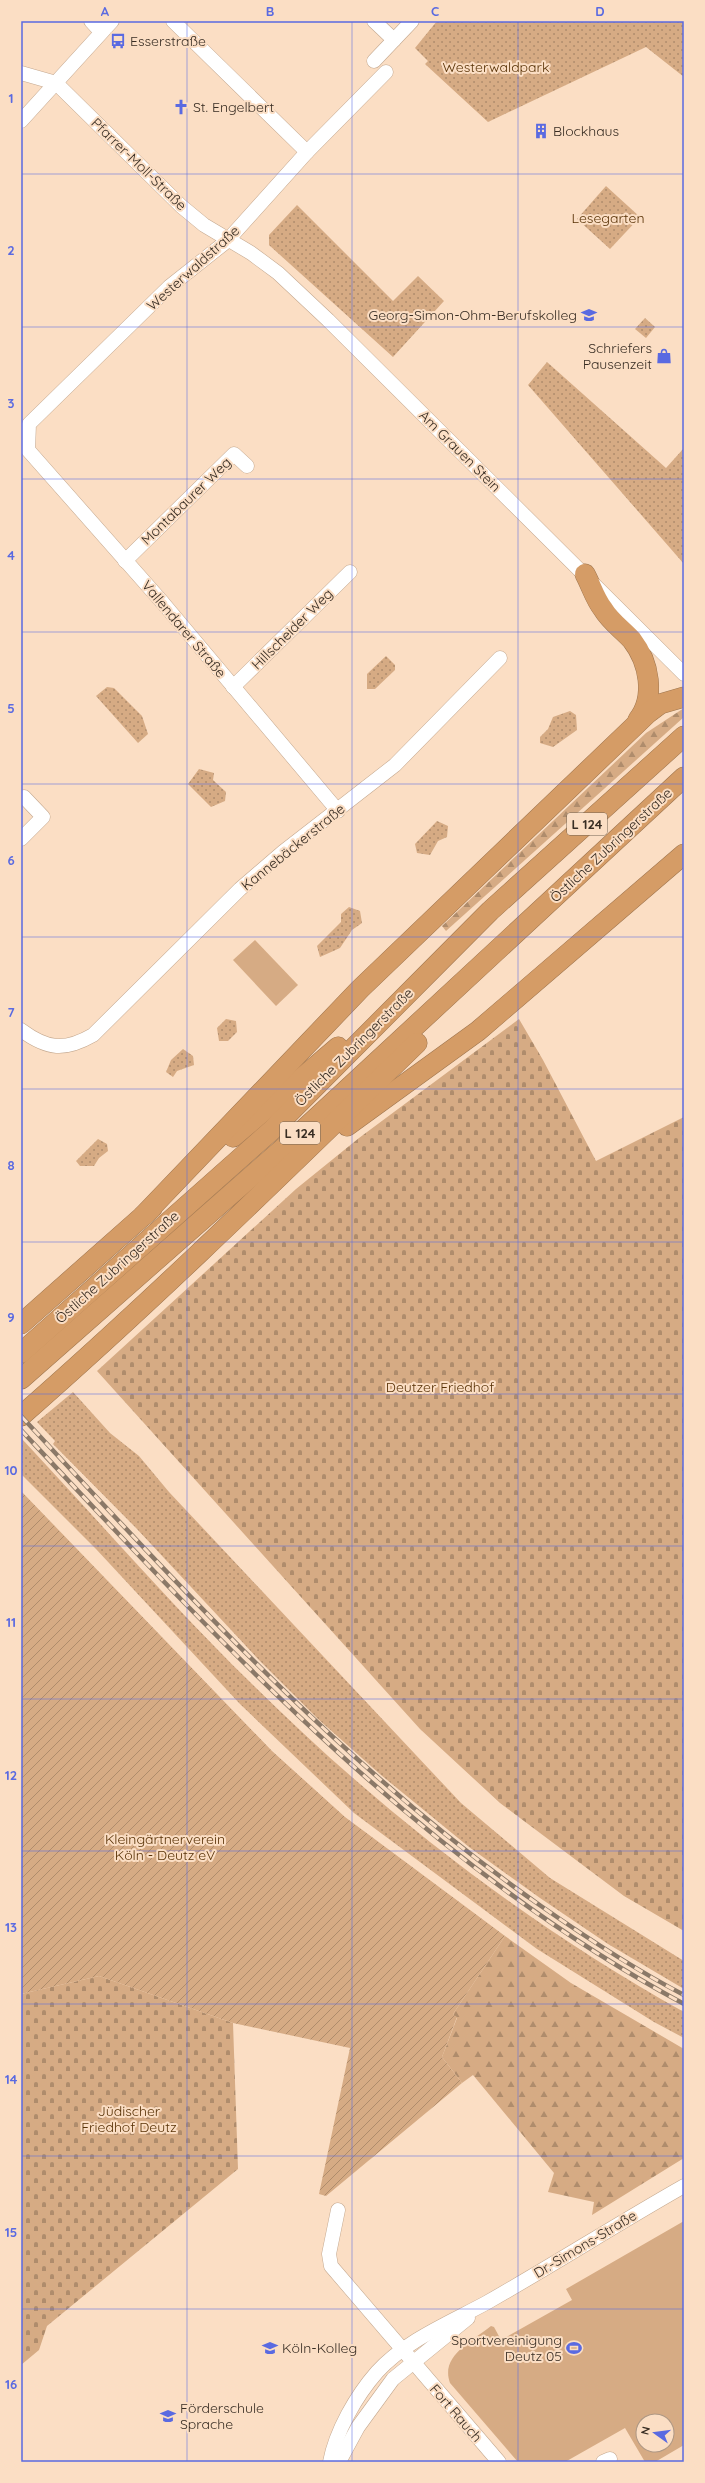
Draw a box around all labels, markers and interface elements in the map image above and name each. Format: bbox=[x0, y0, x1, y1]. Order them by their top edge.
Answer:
text: A bbox=[101, 3, 110, 19]
text: B bbox=[266, 3, 274, 19]
text: C bbox=[431, 3, 439, 19]
text: D bbox=[595, 3, 605, 19]
bus stop icon: Esserstraße bbox=[109, 32, 127, 50]
place label: Esserstraße bbox=[130, 32, 206, 50]
park label: Westerwaldpark bbox=[443, 58, 549, 76]
text: 1 bbox=[8, 90, 14, 106]
church icon: St. Engelbert bbox=[172, 98, 190, 116]
place label: St. Engelbert bbox=[193, 98, 274, 116]
street label: Pfarrer-Moll-Straße bbox=[87, 114, 191, 214]
building icon: Blockhaus bbox=[532, 122, 550, 140]
place label: Blockhaus bbox=[553, 122, 619, 140]
park label: Lesegarten bbox=[572, 209, 644, 227]
street label: Westerwaldstraße bbox=[143, 222, 243, 314]
text: 2 bbox=[7, 242, 15, 258]
place label: Georg-Simon-Ohm-Berufskolleg bbox=[368, 306, 577, 324]
school or university icon: Georg-Simon-Ohm-Berufskolleg bbox=[580, 306, 598, 324]
place label: Schriefers Pausenzeit bbox=[583, 339, 652, 373]
shop icon: Schriefers Pausenzeit bbox=[655, 347, 673, 365]
text: 3 bbox=[8, 395, 15, 411]
street label: Am Grauen Stein bbox=[415, 406, 505, 496]
street label: Montabaurer Weg bbox=[137, 453, 235, 549]
text: 4 bbox=[7, 547, 15, 563]
street label: Vallendarer Straße bbox=[138, 577, 230, 682]
street label: Hillscheider Weg bbox=[248, 585, 336, 673]
text: 5 bbox=[7, 700, 15, 716]
street label: Östliche Zubringerstraße bbox=[546, 784, 676, 906]
street label: Kannebäckerstraße bbox=[238, 800, 349, 894]
road number: L 124 bbox=[567, 813, 607, 835]
text: 6 bbox=[7, 852, 15, 868]
street label: Östliche Zubringerstraße bbox=[291, 984, 417, 1110]
text: 7 bbox=[7, 1004, 15, 1020]
road number: L 124 bbox=[280, 1122, 320, 1144]
text: 8 bbox=[7, 1157, 15, 1173]
street label: Östliche Zubringerstraße bbox=[51, 1207, 183, 1327]
text: 9 bbox=[7, 1309, 15, 1325]
park label: Deutzer Friedhof bbox=[386, 1378, 494, 1396]
text: 10 bbox=[4, 1462, 18, 1478]
text: 11 bbox=[6, 1614, 16, 1630]
text: 12 bbox=[5, 1767, 17, 1783]
park label: Kleingärtnerverein Köln - Deutz eV bbox=[105, 1830, 225, 1864]
text: 13 bbox=[5, 1919, 17, 1935]
text: 14 bbox=[5, 2071, 18, 2087]
park label: Jüdischer Friedhof Deutz bbox=[81, 2102, 177, 2136]
street label: Dr.-Simons-Straße bbox=[530, 2206, 640, 2282]
text: 15 bbox=[5, 2224, 17, 2240]
place label: Sportvereinigung Deutz 05 bbox=[451, 2331, 562, 2365]
school or university icon: Köln-Kolleg bbox=[261, 2339, 279, 2357]
place label: Köln-Kolleg bbox=[282, 2339, 357, 2357]
sports icon: Sportvereinigung Deutz 05 bbox=[565, 2339, 583, 2357]
text: 16 bbox=[5, 2376, 17, 2392]
street label: Fort Rauch bbox=[426, 2380, 486, 2446]
place label: Förderschule Sprache bbox=[180, 2399, 264, 2433]
school or university icon: Förderschule Sprache bbox=[159, 2407, 177, 2425]
north arrow bbox=[635, 2413, 675, 2453]
text: N bbox=[638, 2425, 653, 2436]

